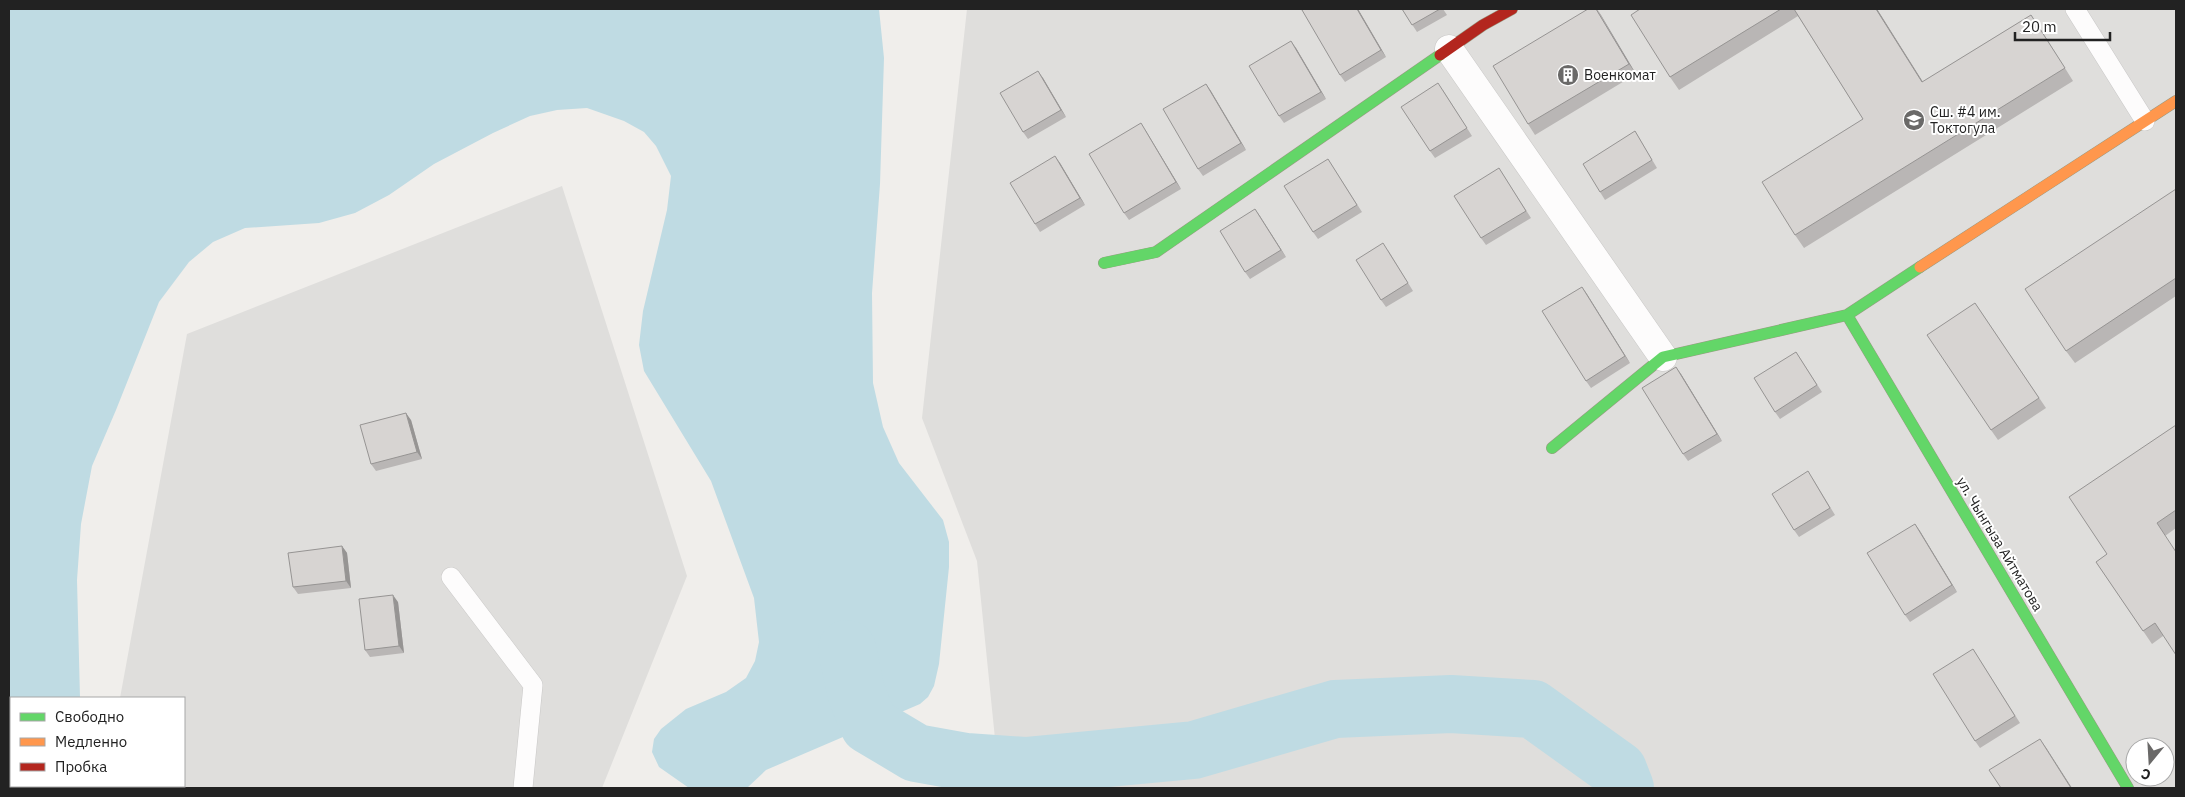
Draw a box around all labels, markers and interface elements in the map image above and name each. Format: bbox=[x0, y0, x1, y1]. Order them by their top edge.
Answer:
scale bar bbox=[2015, 10, 2110, 42]
text: 20 m bbox=[2022, 17, 2057, 36]
building icon: Военкомат bbox=[1556, 63, 1580, 87]
place label: Военкомат bbox=[1584, 66, 1656, 84]
place label: Сш. #4 им. Токтогула bbox=[1930, 103, 2000, 137]
school or university icon: Сш. #4 им. Токтогула bbox=[1902, 108, 1926, 132]
street label: ул. Чынгыза Айтматова bbox=[1953, 474, 2047, 615]
legend bbox=[10, 697, 185, 787]
text: Свободно bbox=[55, 707, 124, 726]
text: Медленно bbox=[55, 732, 127, 751]
north arrow bbox=[2125, 737, 2175, 787]
text: Пробка bbox=[55, 757, 107, 776]
text: С bbox=[2139, 764, 2153, 784]

